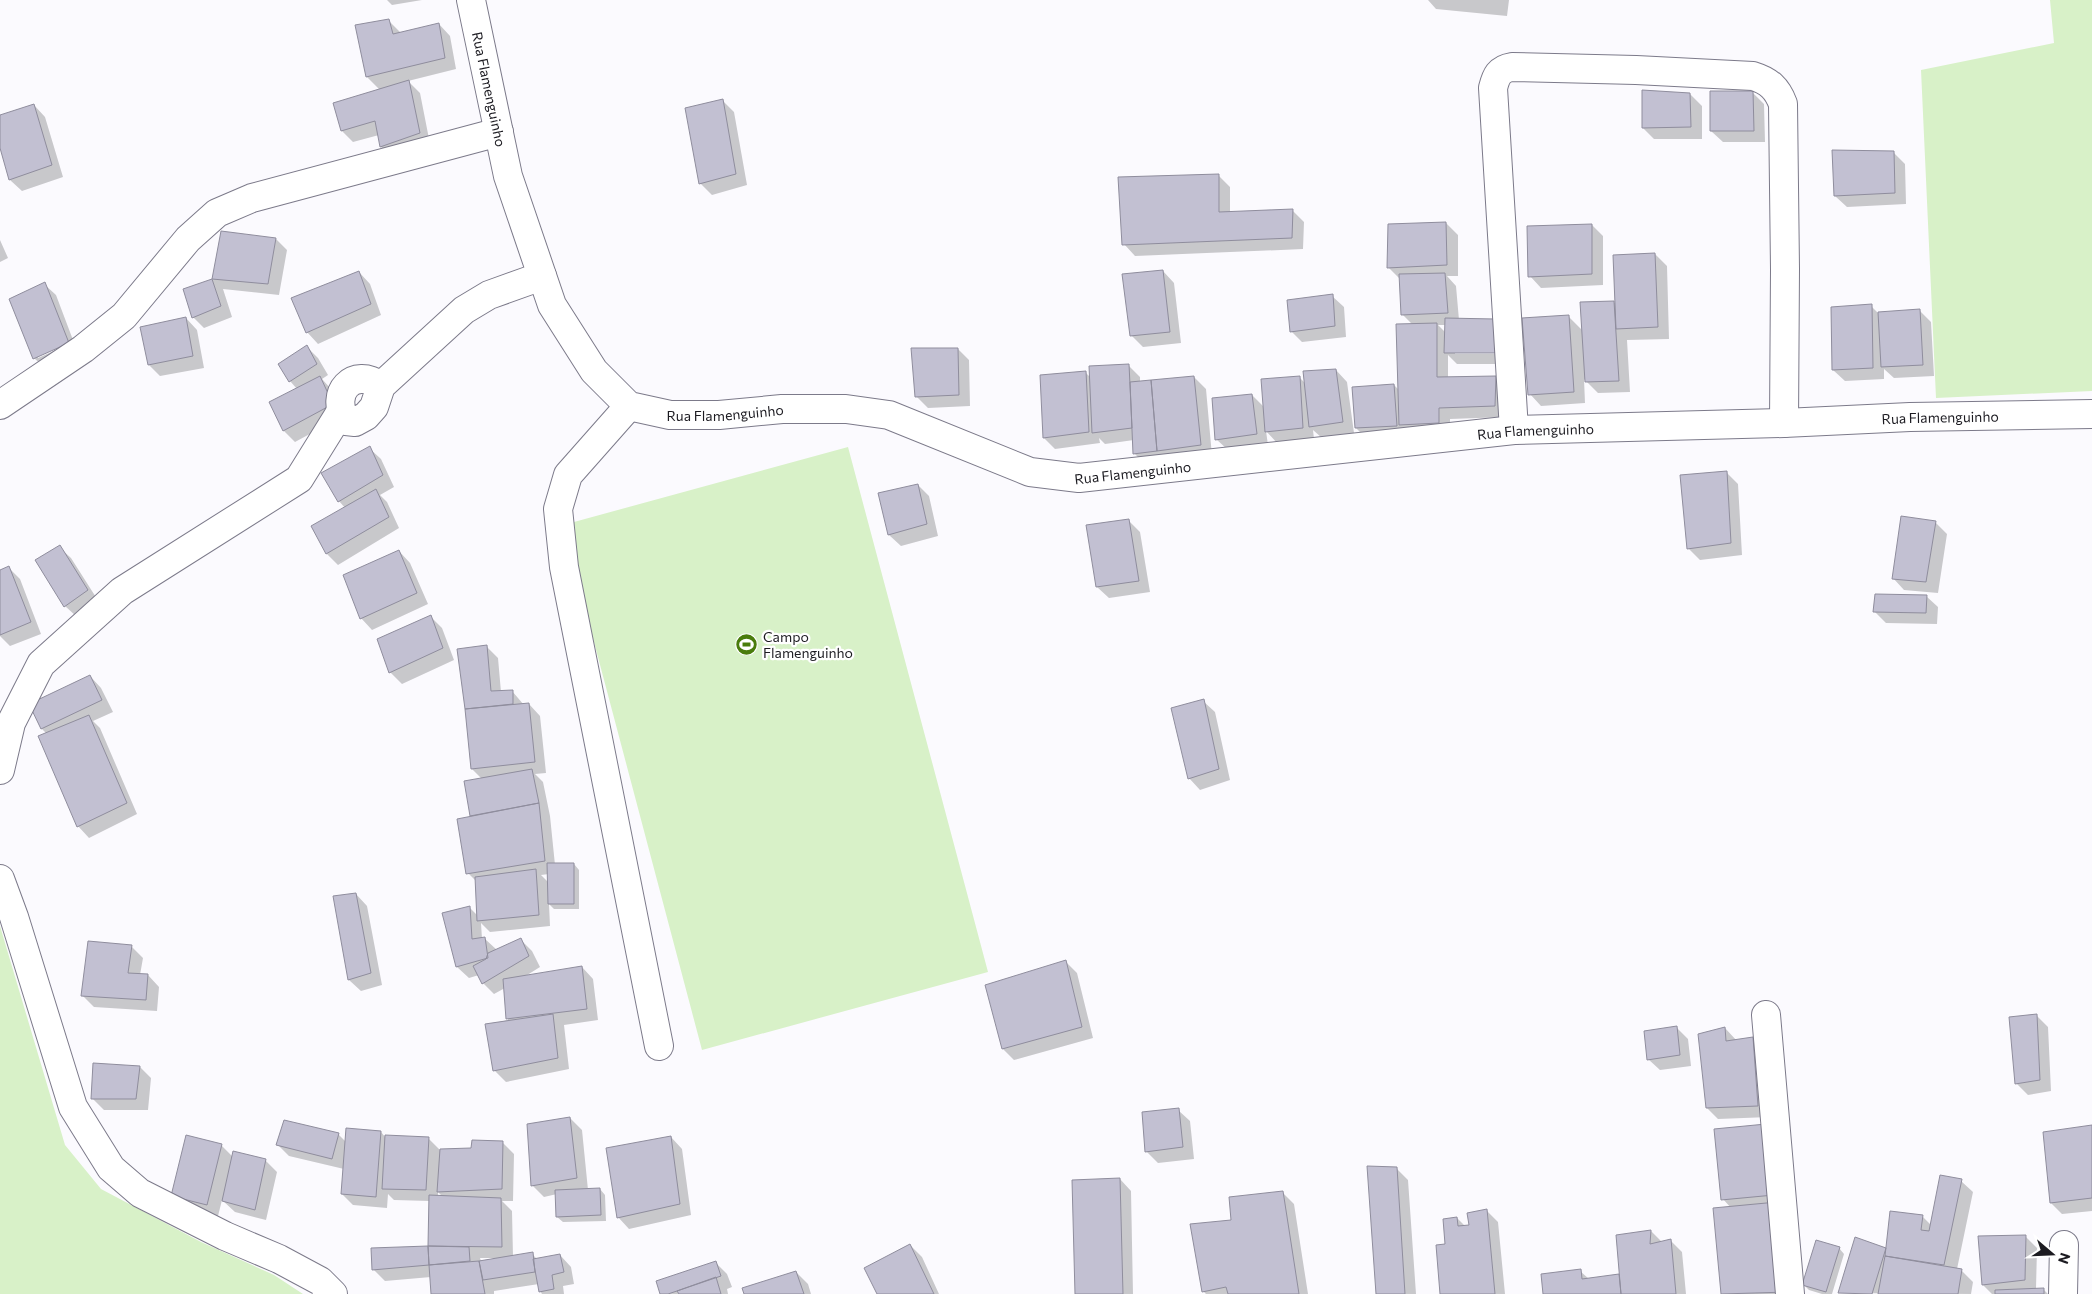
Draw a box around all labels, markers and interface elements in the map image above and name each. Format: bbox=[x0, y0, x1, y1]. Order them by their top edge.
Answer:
street label: Rua Flamenguinho bbox=[469, 30, 510, 148]
street label: Rua Flamenguinho bbox=[667, 400, 784, 424]
street label: Rua Flamenguinho bbox=[1881, 407, 1999, 427]
street label: Rua Flamenguinho bbox=[1476, 419, 1594, 443]
street label: Rua Flamenguinho bbox=[1073, 457, 1192, 487]
place label: Campo Flamenguinho bbox=[763, 628, 853, 661]
sports icon: Campo Flamenguinho bbox=[735, 632, 759, 656]
north arrow bbox=[2027, 1229, 2077, 1279]
text: N bbox=[2055, 1251, 2075, 1266]

